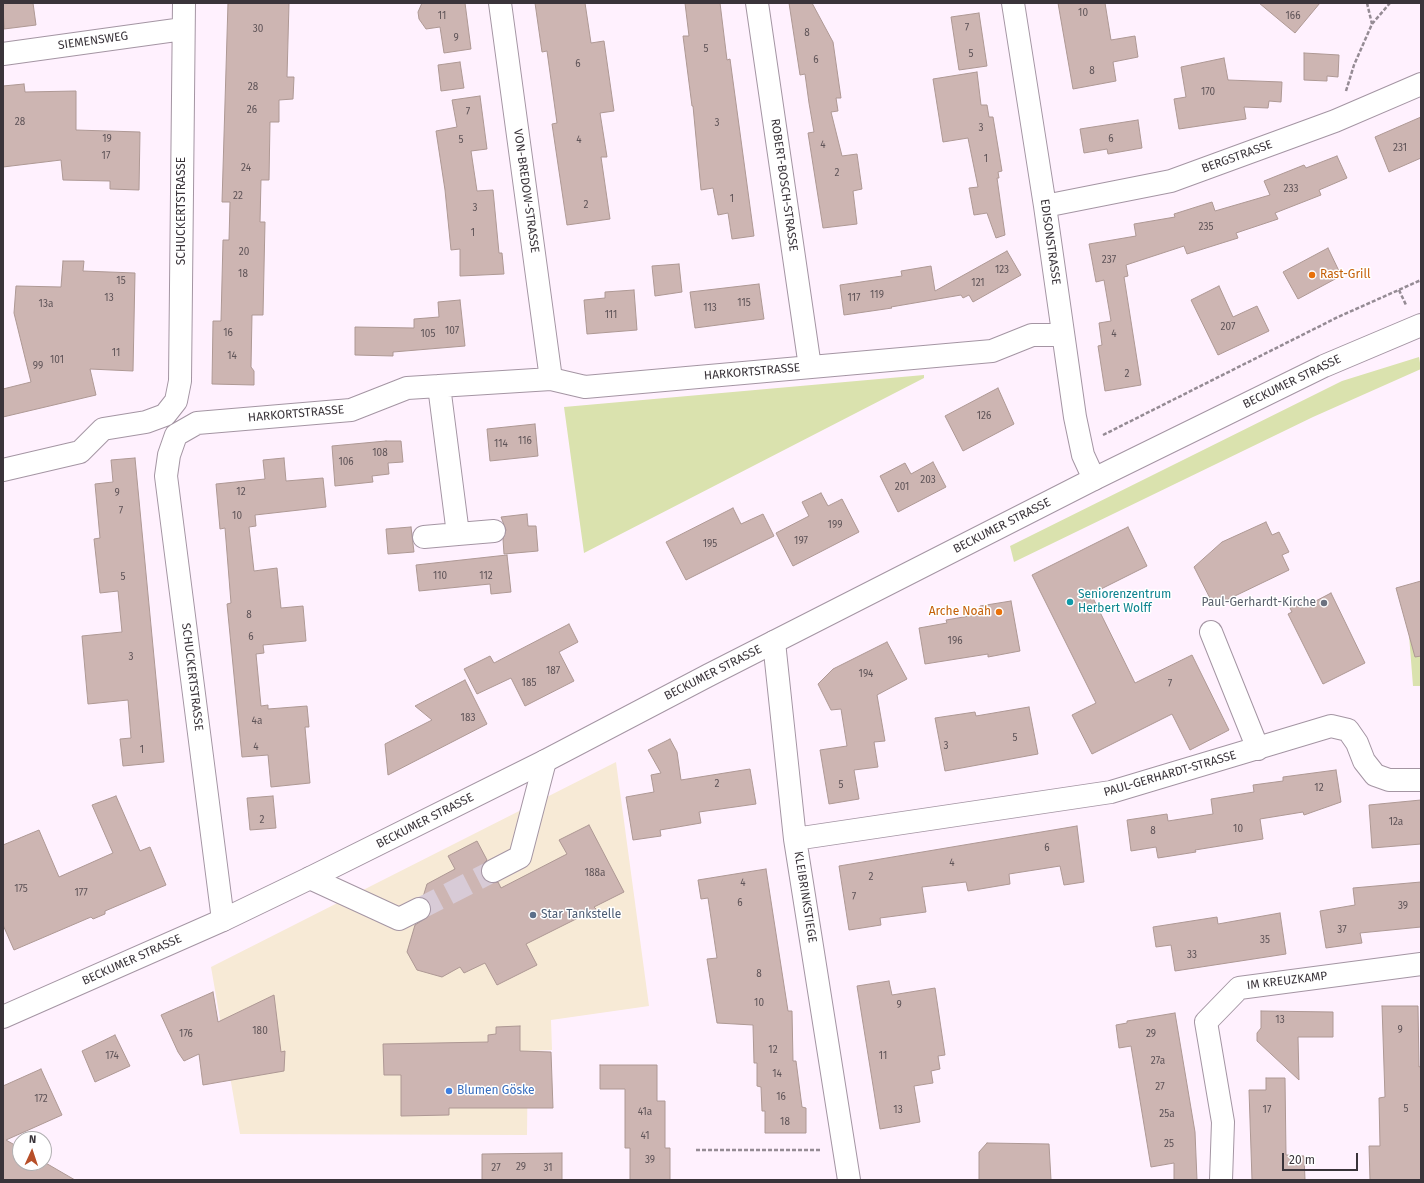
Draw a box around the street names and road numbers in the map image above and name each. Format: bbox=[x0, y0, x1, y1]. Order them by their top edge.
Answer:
street label: SIEMENSWEG bbox=[57, 29, 129, 53]
street label: ROBERT-BOSCH-STRASSE bbox=[768, 118, 800, 252]
street label: VON-BREDOW-STRASSE bbox=[510, 128, 542, 254]
street label: BERGSTRASSE bbox=[1200, 138, 1274, 176]
street label: SCHUCKERTSTRASSE bbox=[175, 157, 189, 265]
street label: EDISONSTRASSE bbox=[1037, 198, 1063, 286]
street label: BECKUMER STRASSE bbox=[1241, 352, 1343, 412]
street label: HARKORTSTRASSE bbox=[703, 361, 801, 383]
street label: HARKORTSTRASSE bbox=[247, 403, 345, 425]
street label: BECKUMER STRASSE bbox=[951, 495, 1053, 557]
street label: SCHUCKERTSTRASSE bbox=[178, 622, 206, 732]
street label: BECKUMER STRASSE bbox=[662, 642, 764, 704]
street label: PAUL-GERHARDT-STRASSE bbox=[1102, 748, 1238, 800]
street label: BECKUMER STRASSE bbox=[374, 790, 476, 852]
street label: KLEIBRINKSTIEGE bbox=[791, 850, 819, 944]
street label: BECKUMER STRASSE bbox=[80, 932, 184, 988]
street label: IM KREUZKAMP bbox=[1246, 969, 1328, 993]

